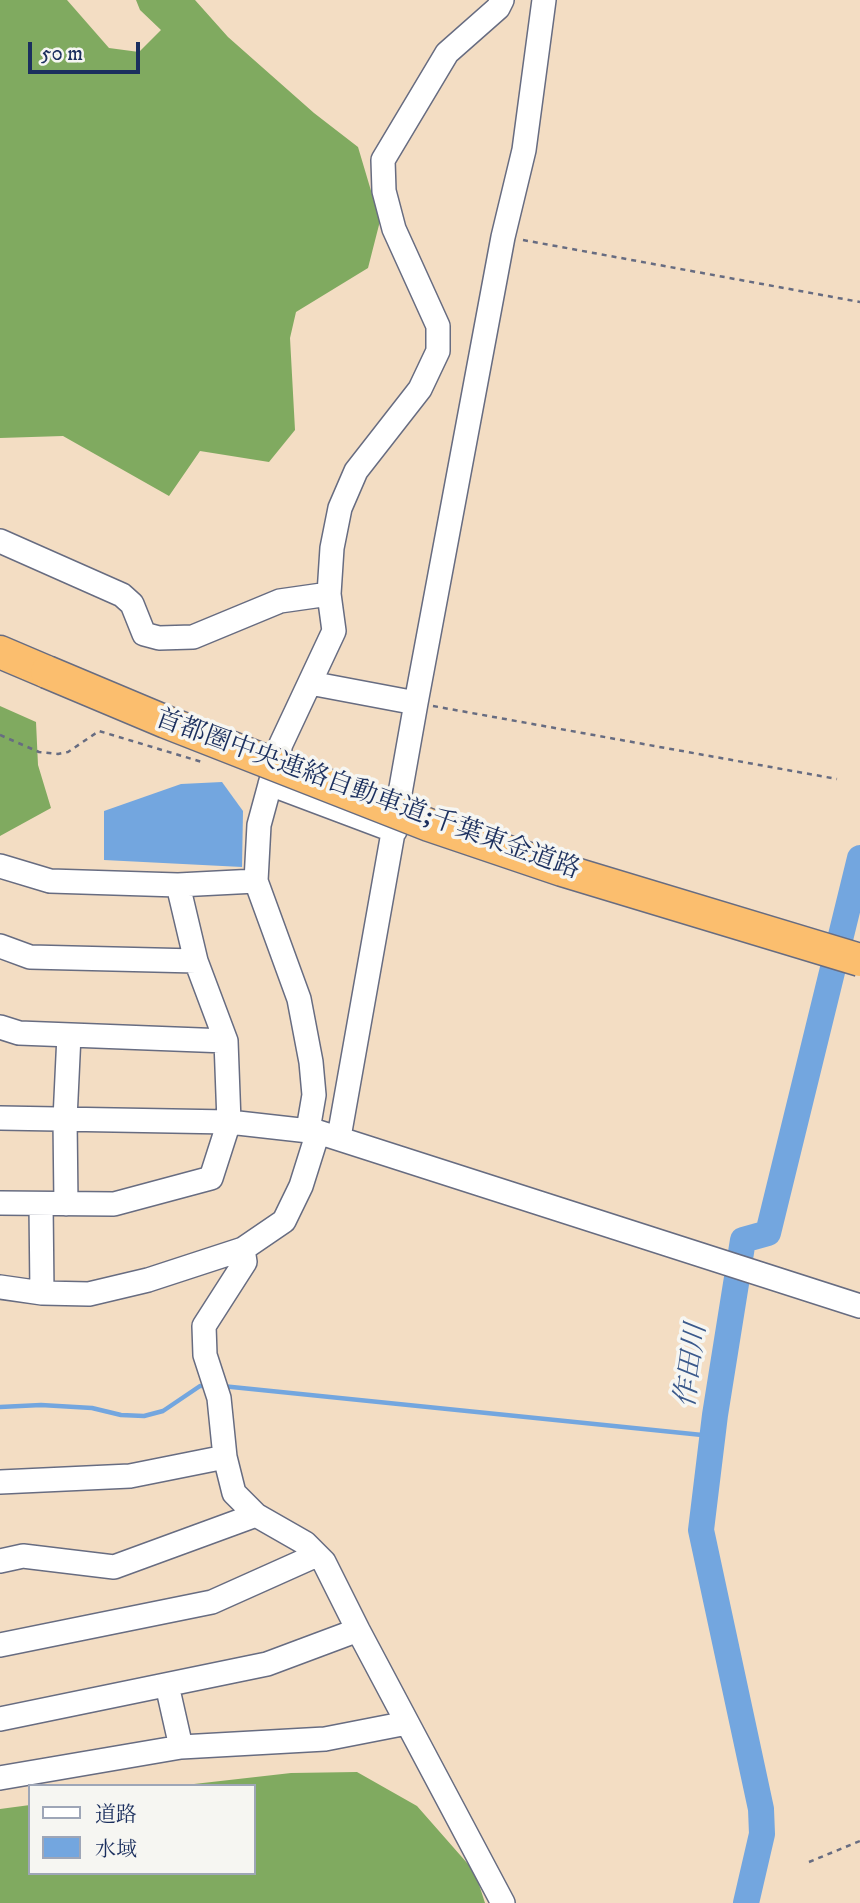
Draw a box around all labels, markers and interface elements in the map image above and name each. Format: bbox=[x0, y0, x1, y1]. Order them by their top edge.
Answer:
scale bar bbox=[32, 28, 144, 72]
text: 50 m bbox=[41, 41, 83, 67]
street label: 首都圏中央連絡自動車道;千葉東金道路 bbox=[150, 704, 584, 888]
water label: 作田川 bbox=[671, 1322, 715, 1410]
legend bbox=[28, 1784, 256, 1875]
text: 道路 bbox=[95, 1802, 137, 1828]
text: 水域 bbox=[95, 1837, 137, 1863]

